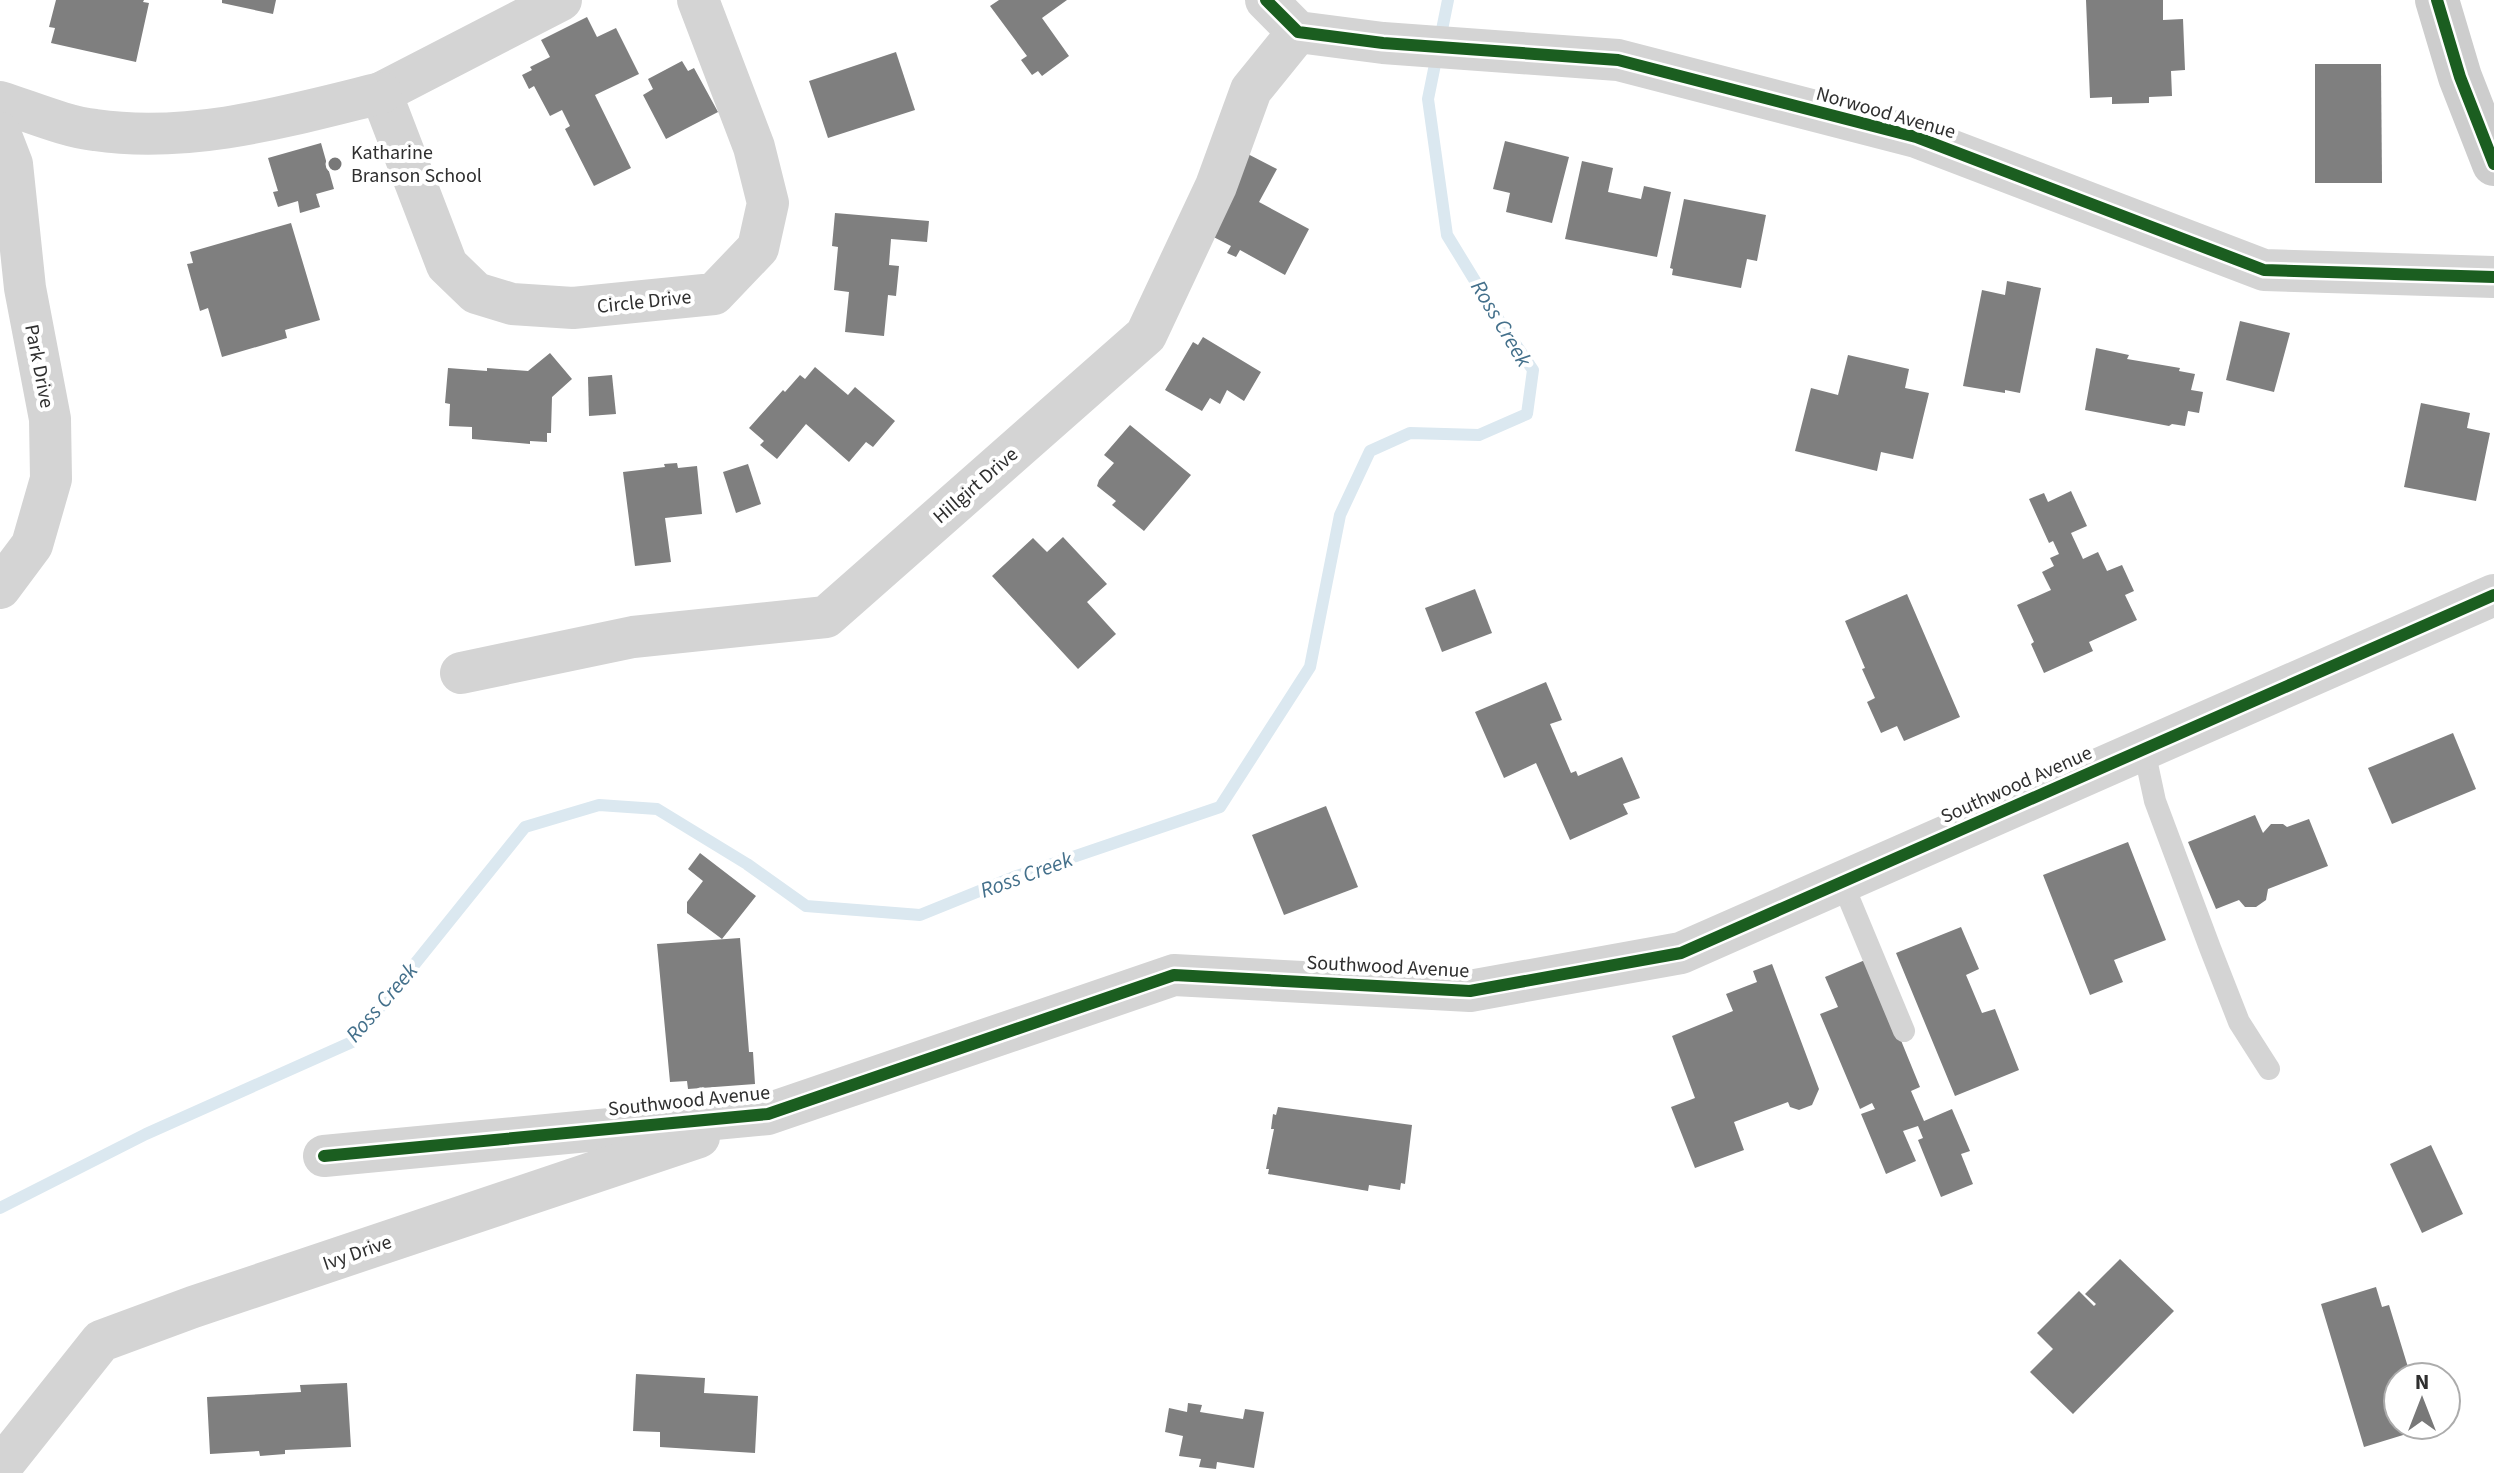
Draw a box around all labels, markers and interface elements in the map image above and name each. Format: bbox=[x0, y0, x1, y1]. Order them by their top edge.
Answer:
street label: Norwood Avenue bbox=[1813, 80, 1959, 146]
place label: Katharine Branson School bbox=[351, 139, 482, 190]
marker: Katharine Branson School bbox=[326, 155, 344, 173]
water label: Ross Creek bbox=[1463, 274, 1540, 374]
street label: Circle Drive bbox=[596, 283, 693, 321]
street label: Park Drive bbox=[17, 322, 61, 411]
street label: Hillgirt Drive bbox=[927, 441, 1024, 531]
street label: Southwood Avenue bbox=[1936, 739, 2097, 831]
water label: Ross Creek bbox=[976, 843, 1078, 906]
street label: Southwood Avenue bbox=[1306, 949, 1470, 985]
water label: Ross Creek bbox=[338, 955, 426, 1050]
street label: Southwood Avenue bbox=[607, 1079, 772, 1123]
street label: Ivy Drive bbox=[319, 1228, 396, 1278]
north arrow bbox=[2382, 1361, 2462, 1441]
text: N bbox=[2415, 1366, 2429, 1398]

